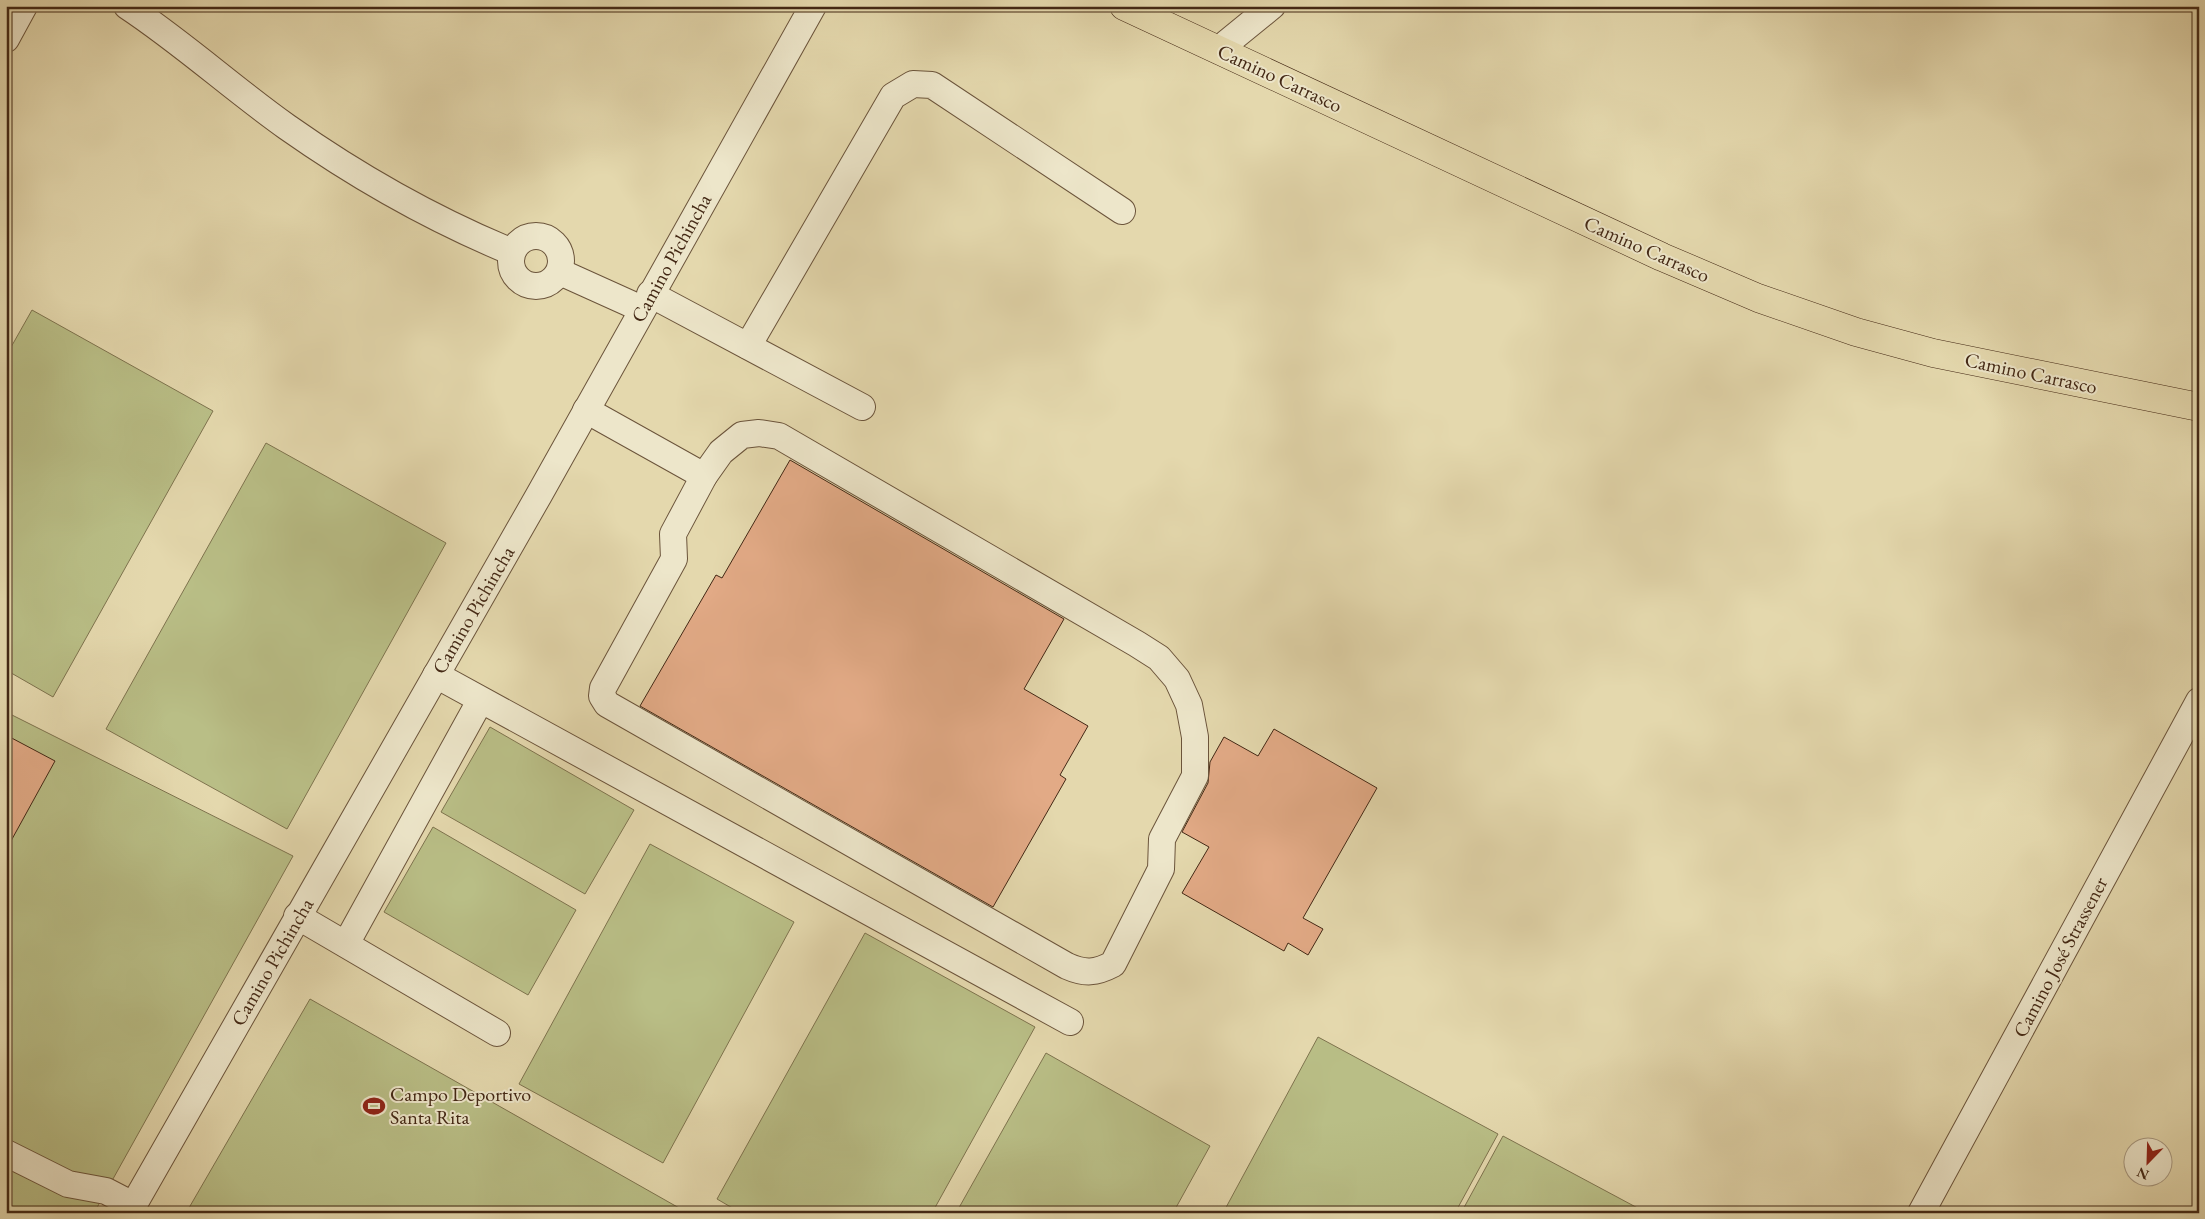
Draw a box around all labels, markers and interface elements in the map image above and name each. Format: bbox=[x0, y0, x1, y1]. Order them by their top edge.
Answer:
street label: Camino Carrasco bbox=[1213, 38, 1347, 118]
street label: Camino Pichincha bbox=[625, 189, 717, 327]
street label: Camino Carrasco bbox=[1580, 210, 1714, 288]
street label: Camino Carrasco bbox=[1962, 346, 2100, 400]
street label: Camino Pichincha bbox=[426, 541, 520, 679]
street label: Camino José Strassener bbox=[2007, 872, 2113, 1042]
street label: Camino Pichincha bbox=[225, 893, 319, 1031]
place label: Campo Deportivo Santa Rita bbox=[390, 1081, 531, 1130]
sports icon: Campo Deportivo Santa Rita bbox=[361, 1093, 387, 1119]
north arrow bbox=[2122, 1136, 2172, 1186]
text: N bbox=[2134, 1163, 2152, 1184]

